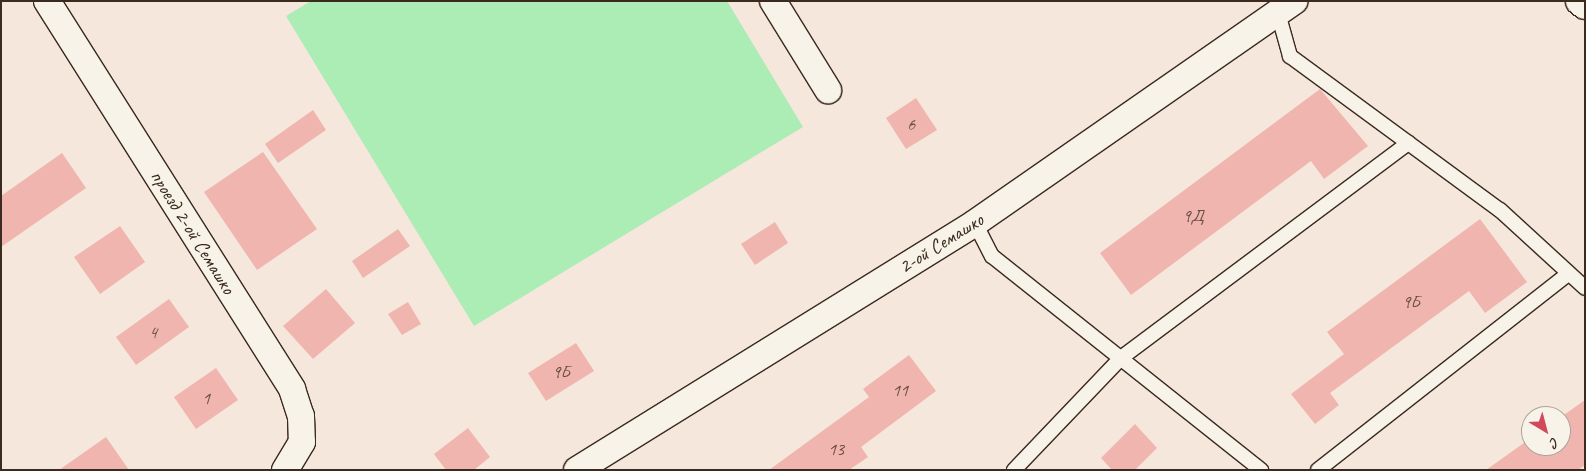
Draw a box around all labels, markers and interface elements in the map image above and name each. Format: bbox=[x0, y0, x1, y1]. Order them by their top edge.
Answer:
house number: 6 bbox=[907, 113, 915, 135]
street label: проезд 2-ой Семашко bbox=[145, 166, 241, 298]
house number: 9Д bbox=[1182, 205, 1204, 227]
street label: 2-ой Семашко bbox=[894, 208, 988, 278]
house number: 9Б bbox=[1402, 291, 1420, 313]
house number: 4 bbox=[149, 321, 157, 343]
house number: 9Б bbox=[552, 361, 570, 383]
house number: 11 bbox=[892, 379, 908, 401]
house number: 1 bbox=[202, 387, 210, 409]
north arrow bbox=[1521, 406, 1571, 456]
text: С bbox=[1547, 434, 1563, 451]
house number: 13 bbox=[828, 438, 844, 460]

